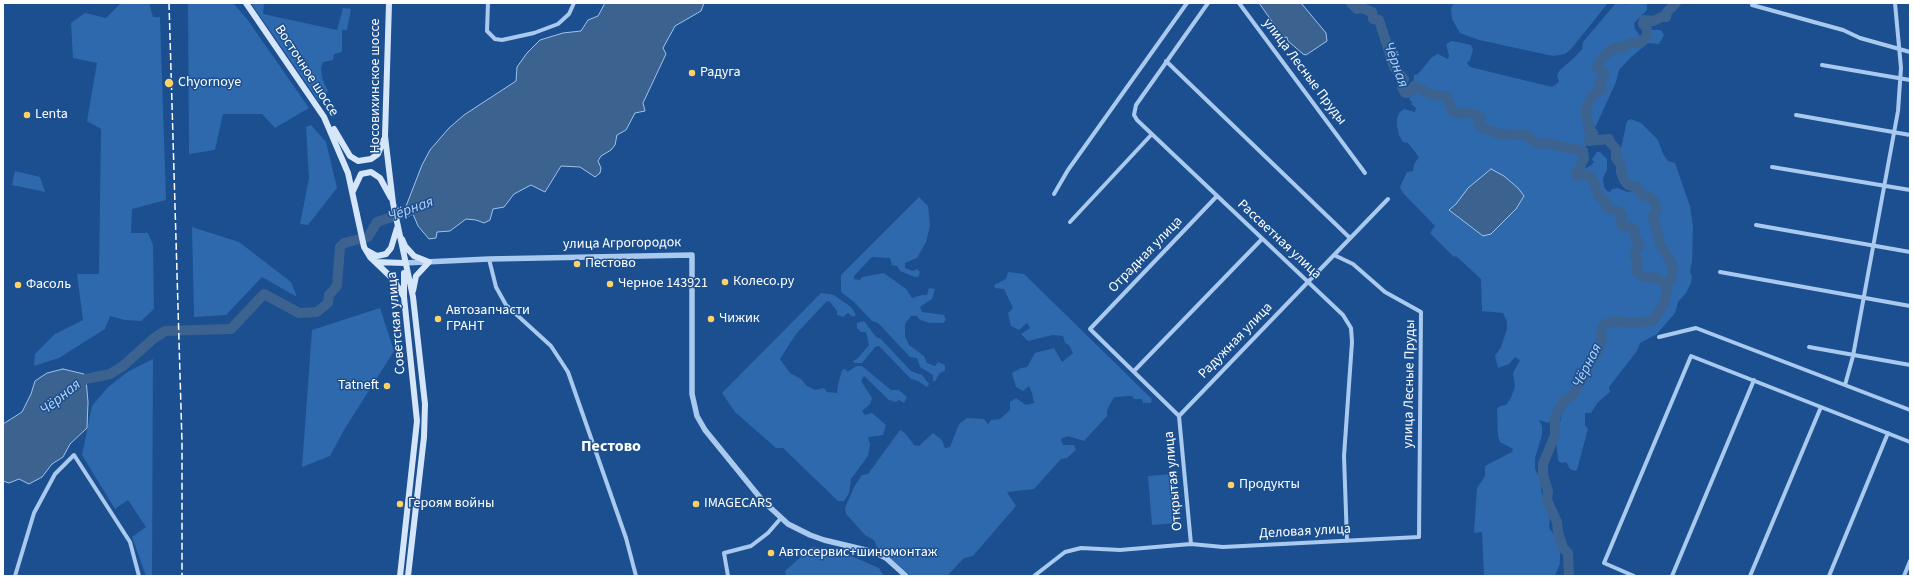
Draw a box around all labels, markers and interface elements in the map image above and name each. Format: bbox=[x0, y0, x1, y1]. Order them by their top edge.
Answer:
street label: улица Лесные Пруды bbox=[1259, 16, 1349, 128]
street label: Носовихинское шоссе bbox=[368, 18, 384, 154]
street label: Восточное шоссе bbox=[270, 22, 342, 120]
water label: Чёрная bbox=[1378, 40, 1412, 90]
place label: Радуга bbox=[700, 65, 741, 81]
marker: Радуга bbox=[687, 68, 697, 78]
place label: Chyornoye bbox=[178, 75, 241, 91]
marker: Chyornoye bbox=[163, 77, 175, 89]
place label: Lenta bbox=[35, 107, 68, 123]
marker: Lenta bbox=[22, 110, 32, 120]
water label: Чёрная bbox=[386, 193, 436, 227]
street label: Рассветная улица bbox=[1233, 197, 1325, 283]
street label: Отрадная улица bbox=[1105, 213, 1187, 297]
street label: улица Агрогородок bbox=[563, 235, 681, 253]
place label: Пестово bbox=[585, 256, 636, 272]
marker: Пестово bbox=[572, 259, 582, 269]
street label: Советская улица bbox=[384, 271, 410, 375]
place label: Колесо.ру bbox=[733, 274, 794, 290]
place label: Черное 143921 bbox=[618, 276, 708, 292]
place label: Фасоль bbox=[26, 277, 71, 293]
marker: Колесо.ру bbox=[720, 277, 730, 287]
marker: Черное 143921 bbox=[605, 279, 615, 289]
marker: Фасоль bbox=[13, 280, 23, 290]
street label: Радужная улица bbox=[1195, 299, 1277, 383]
place label: Автозапчасти ГРАНТ bbox=[446, 303, 530, 336]
place label: Чижик bbox=[719, 311, 760, 327]
marker: Автозапчасти ГРАНТ bbox=[433, 314, 443, 324]
marker: Чижик bbox=[706, 314, 716, 324]
street label: улица Лесные Пруды bbox=[1400, 319, 1420, 449]
water label: Чёрная bbox=[1569, 341, 1607, 391]
water label: Чёрная bbox=[37, 376, 85, 420]
place label: Tatneft bbox=[338, 378, 379, 394]
marker: Tatneft bbox=[382, 381, 392, 391]
street label: Открытая улица bbox=[1161, 431, 1187, 531]
district label: Пестово bbox=[581, 437, 641, 457]
place label: Продукты bbox=[1239, 477, 1300, 493]
marker: Продукты bbox=[1226, 480, 1236, 490]
place label: Героям войны bbox=[408, 496, 495, 512]
place label: IMAGECARS bbox=[704, 496, 772, 512]
marker: Героям войны bbox=[395, 499, 405, 509]
marker: IMAGECARS bbox=[691, 499, 701, 509]
street label: Деловая улица bbox=[1259, 521, 1351, 543]
place label: Автосервис+шиномонтаж bbox=[779, 545, 937, 561]
marker: Автосервис+шиномонтаж bbox=[766, 548, 776, 558]

